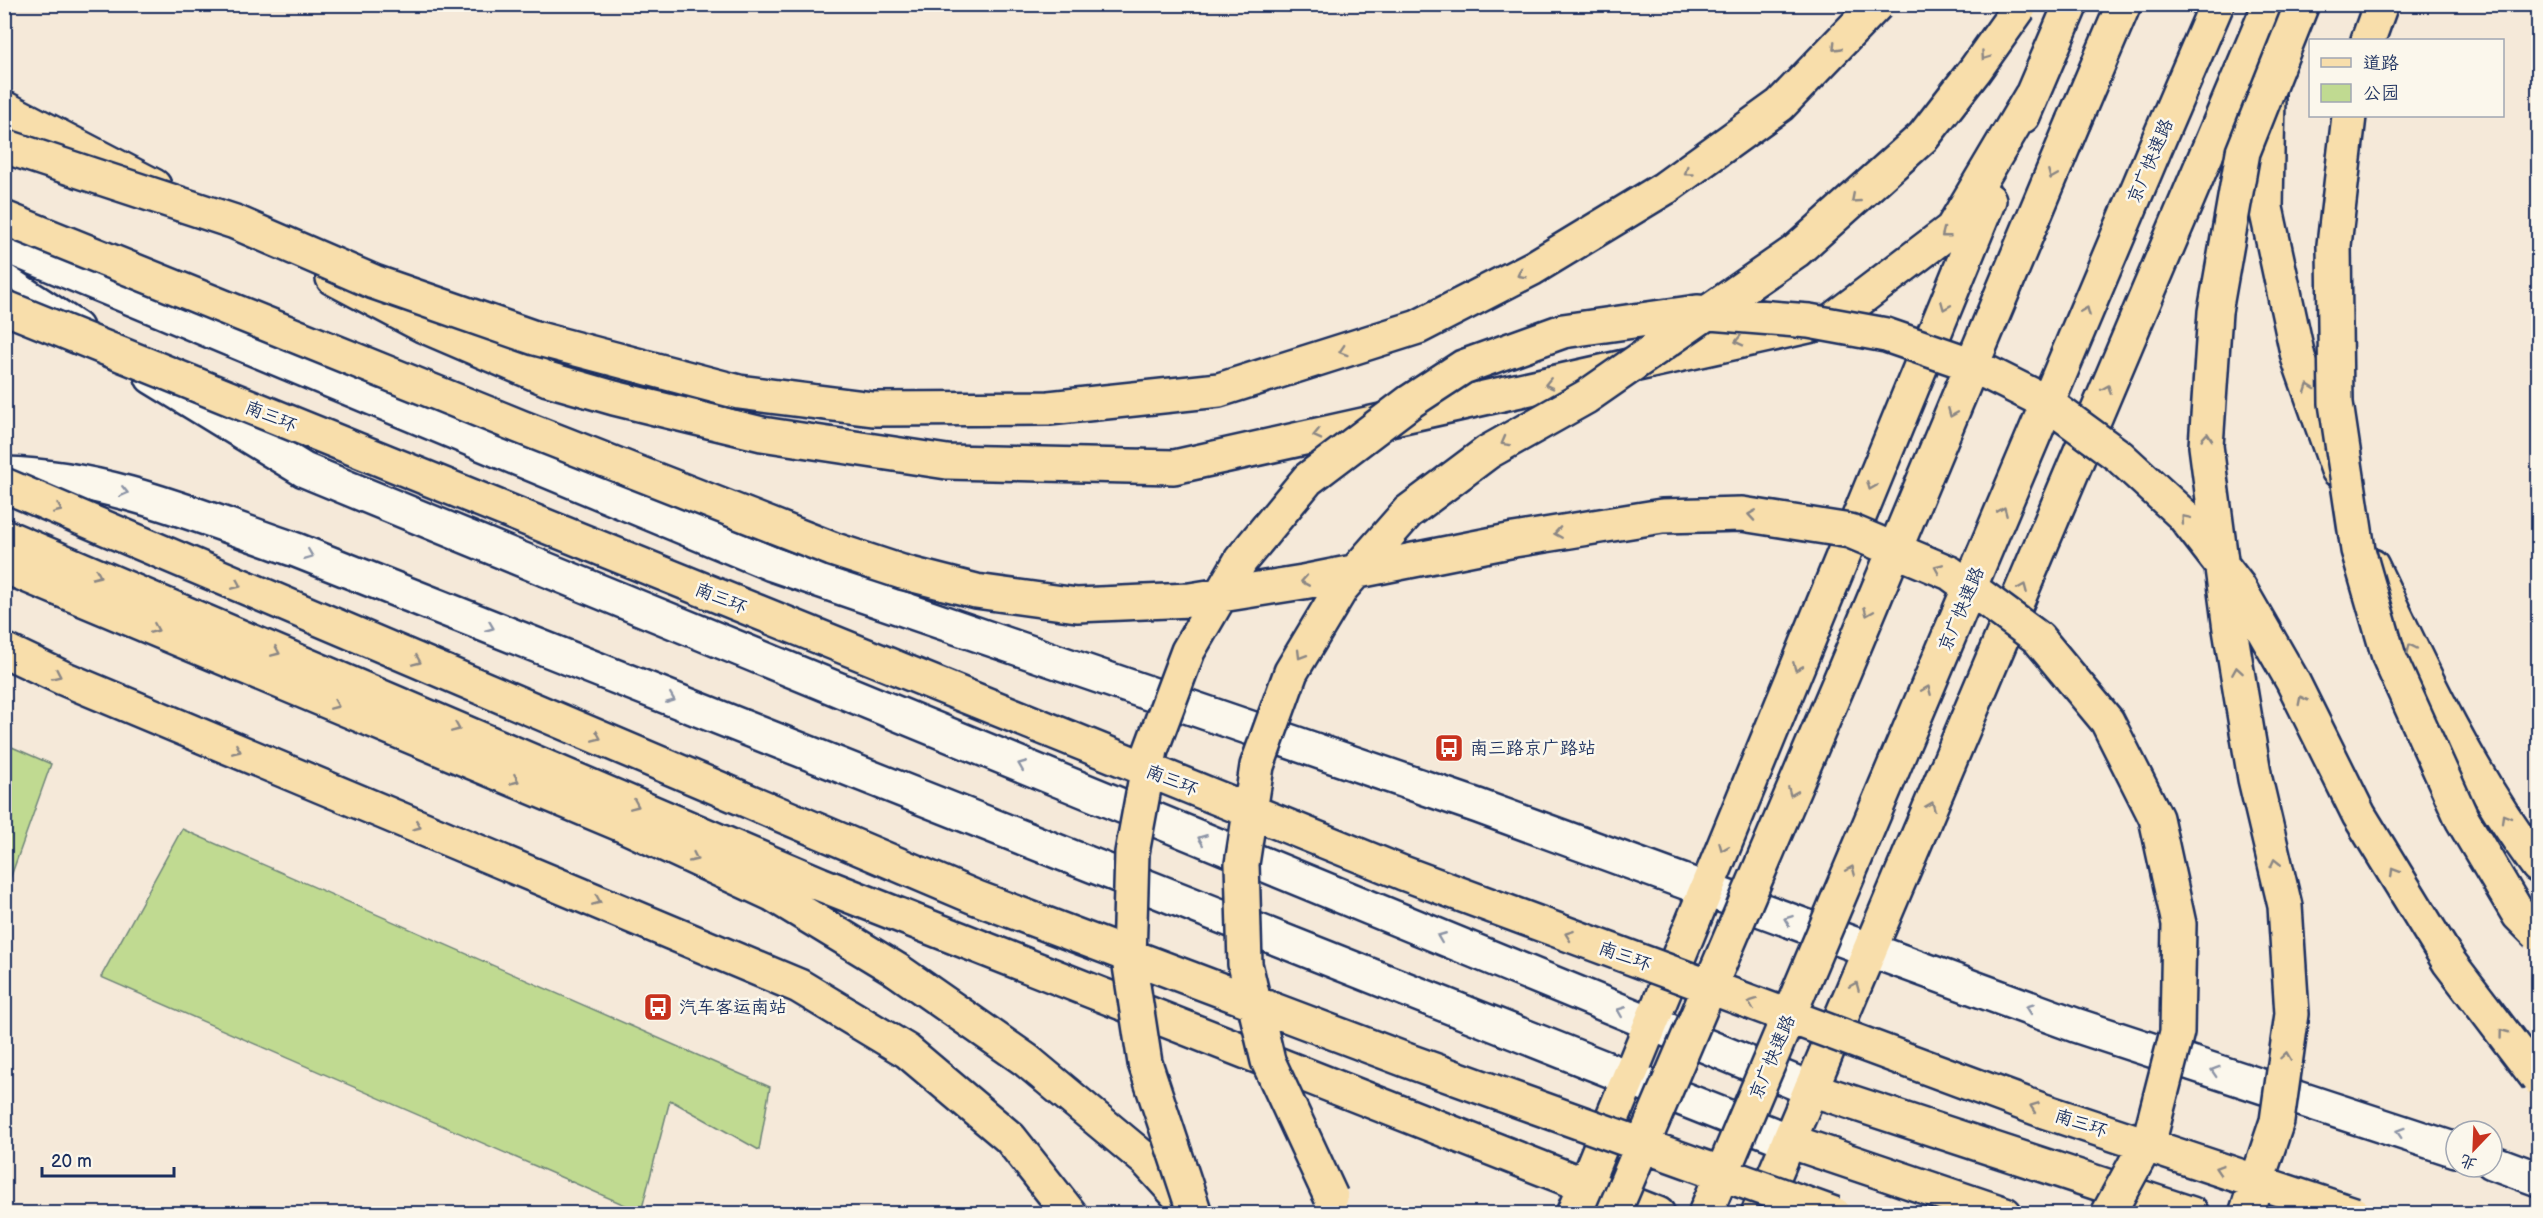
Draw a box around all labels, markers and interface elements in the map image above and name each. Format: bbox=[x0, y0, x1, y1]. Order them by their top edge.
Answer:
legend bbox=[2309, 39, 2504, 117]
one-way arrow bbox=[1832, 40, 1843, 50]
one-way arrow bbox=[1981, 49, 1992, 60]
text: 道路 bbox=[2363, 53, 2399, 74]
text: 公园 bbox=[2363, 83, 2399, 104]
street label: 京广快速路 bbox=[2123, 116, 2178, 207]
one-way arrow bbox=[1683, 165, 1694, 176]
one-way arrow bbox=[2047, 168, 2059, 179]
one-way arrow bbox=[1851, 192, 1862, 203]
one-way arrow bbox=[1940, 227, 1951, 238]
one-way arrow bbox=[1517, 267, 1528, 278]
one-way arrow bbox=[1940, 300, 1952, 311]
one-way arrow bbox=[2079, 307, 2091, 318]
one-way arrow bbox=[1734, 334, 1744, 347]
one-way arrow bbox=[1338, 344, 1349, 356]
one-way arrow bbox=[1544, 376, 1554, 389]
one-way arrow bbox=[2303, 383, 2316, 394]
one-way arrow bbox=[2100, 384, 2112, 395]
street label: 南三环 bbox=[242, 397, 300, 436]
one-way arrow bbox=[1947, 406, 1959, 417]
one-way arrow bbox=[1313, 428, 1323, 441]
one-way arrow bbox=[2200, 432, 2213, 441]
one-way arrow bbox=[1501, 434, 1512, 446]
one-way arrow bbox=[1866, 480, 1878, 491]
one-way arrow bbox=[119, 485, 129, 498]
one-way arrow bbox=[51, 502, 62, 514]
one-way arrow bbox=[1996, 506, 2008, 517]
one-way arrow bbox=[1747, 510, 1757, 522]
one-way arrow bbox=[2181, 515, 2192, 526]
one-way arrow bbox=[1554, 526, 1563, 538]
one-way arrow bbox=[302, 548, 313, 560]
one-way arrow bbox=[1934, 563, 1945, 575]
street label: 京广快速路 bbox=[1934, 564, 1989, 655]
one-way arrow bbox=[91, 568, 102, 580]
one-way arrow bbox=[1300, 574, 1310, 587]
one-way arrow bbox=[231, 578, 242, 590]
street label: 南三环 bbox=[692, 579, 750, 618]
one-way arrow bbox=[2016, 583, 2028, 594]
one-way arrow bbox=[1864, 606, 1876, 617]
one-way arrow bbox=[484, 620, 495, 632]
one-way arrow bbox=[149, 622, 160, 634]
one-way arrow bbox=[2406, 643, 2418, 654]
one-way arrow bbox=[270, 645, 281, 657]
one-way arrow bbox=[1296, 649, 1308, 659]
one-way arrow bbox=[411, 654, 422, 666]
one-way arrow bbox=[1792, 660, 1804, 671]
one-way arrow bbox=[2231, 667, 2244, 677]
one-way arrow bbox=[51, 668, 62, 680]
one-way arrow bbox=[1920, 686, 1932, 697]
one-way arrow bbox=[665, 692, 676, 704]
one-way arrow bbox=[2298, 695, 2309, 706]
one-way arrow bbox=[329, 698, 340, 710]
one-way arrow bbox=[449, 721, 460, 733]
one-way arrow bbox=[590, 730, 601, 742]
bus stop icon: 南三路京广路站 bbox=[1433, 732, 1465, 764]
place label: 南三路京广路站 bbox=[1470, 738, 1596, 759]
one-way arrow bbox=[231, 743, 242, 755]
one-way arrow bbox=[1017, 760, 1028, 772]
street label: 南三环 bbox=[1143, 761, 1201, 800]
one-way arrow bbox=[508, 773, 519, 785]
one-way arrow bbox=[1788, 785, 1800, 796]
one-way arrow bbox=[629, 798, 640, 810]
one-way arrow bbox=[1923, 801, 1935, 812]
one-way arrow bbox=[2500, 814, 2512, 824]
one-way arrow bbox=[411, 819, 422, 831]
one-way arrow bbox=[1197, 834, 1208, 846]
one-way arrow bbox=[1718, 841, 1730, 852]
one-way arrow bbox=[687, 851, 698, 863]
one-way arrow bbox=[2269, 858, 2282, 868]
one-way arrow bbox=[1844, 865, 1856, 876]
one-way arrow bbox=[2390, 867, 2401, 878]
one-way arrow bbox=[590, 894, 601, 906]
one-way arrow bbox=[1783, 914, 1794, 927]
one-way arrow bbox=[1564, 930, 1575, 942]
one-way arrow bbox=[1436, 932, 1447, 944]
street label: 南三环 bbox=[1596, 937, 1654, 976]
one-way arrow bbox=[1848, 981, 1860, 992]
bus stop icon: 汽车客运南站 bbox=[642, 991, 674, 1023]
place label: 汽车客运南站 bbox=[679, 997, 787, 1018]
one-way arrow bbox=[1747, 997, 1758, 1010]
one-way arrow bbox=[2026, 1003, 2036, 1016]
one-way arrow bbox=[1616, 1006, 1627, 1018]
street label: 京广快速路 bbox=[1745, 1012, 1800, 1103]
one-way arrow bbox=[2499, 1028, 2510, 1039]
one-way arrow bbox=[2280, 1051, 2292, 1060]
one-way arrow bbox=[2210, 1065, 2221, 1078]
one-way arrow bbox=[2029, 1101, 2039, 1114]
street label: 南三环 bbox=[2052, 1105, 2110, 1142]
north arrow bbox=[2444, 1119, 2504, 1179]
one-way arrow bbox=[2395, 1126, 2406, 1139]
scale bar bbox=[42, 1140, 174, 1178]
text: 北 bbox=[2458, 1150, 2480, 1173]
text: 20 m bbox=[51, 1151, 92, 1172]
one-way arrow bbox=[2214, 1163, 2224, 1176]

